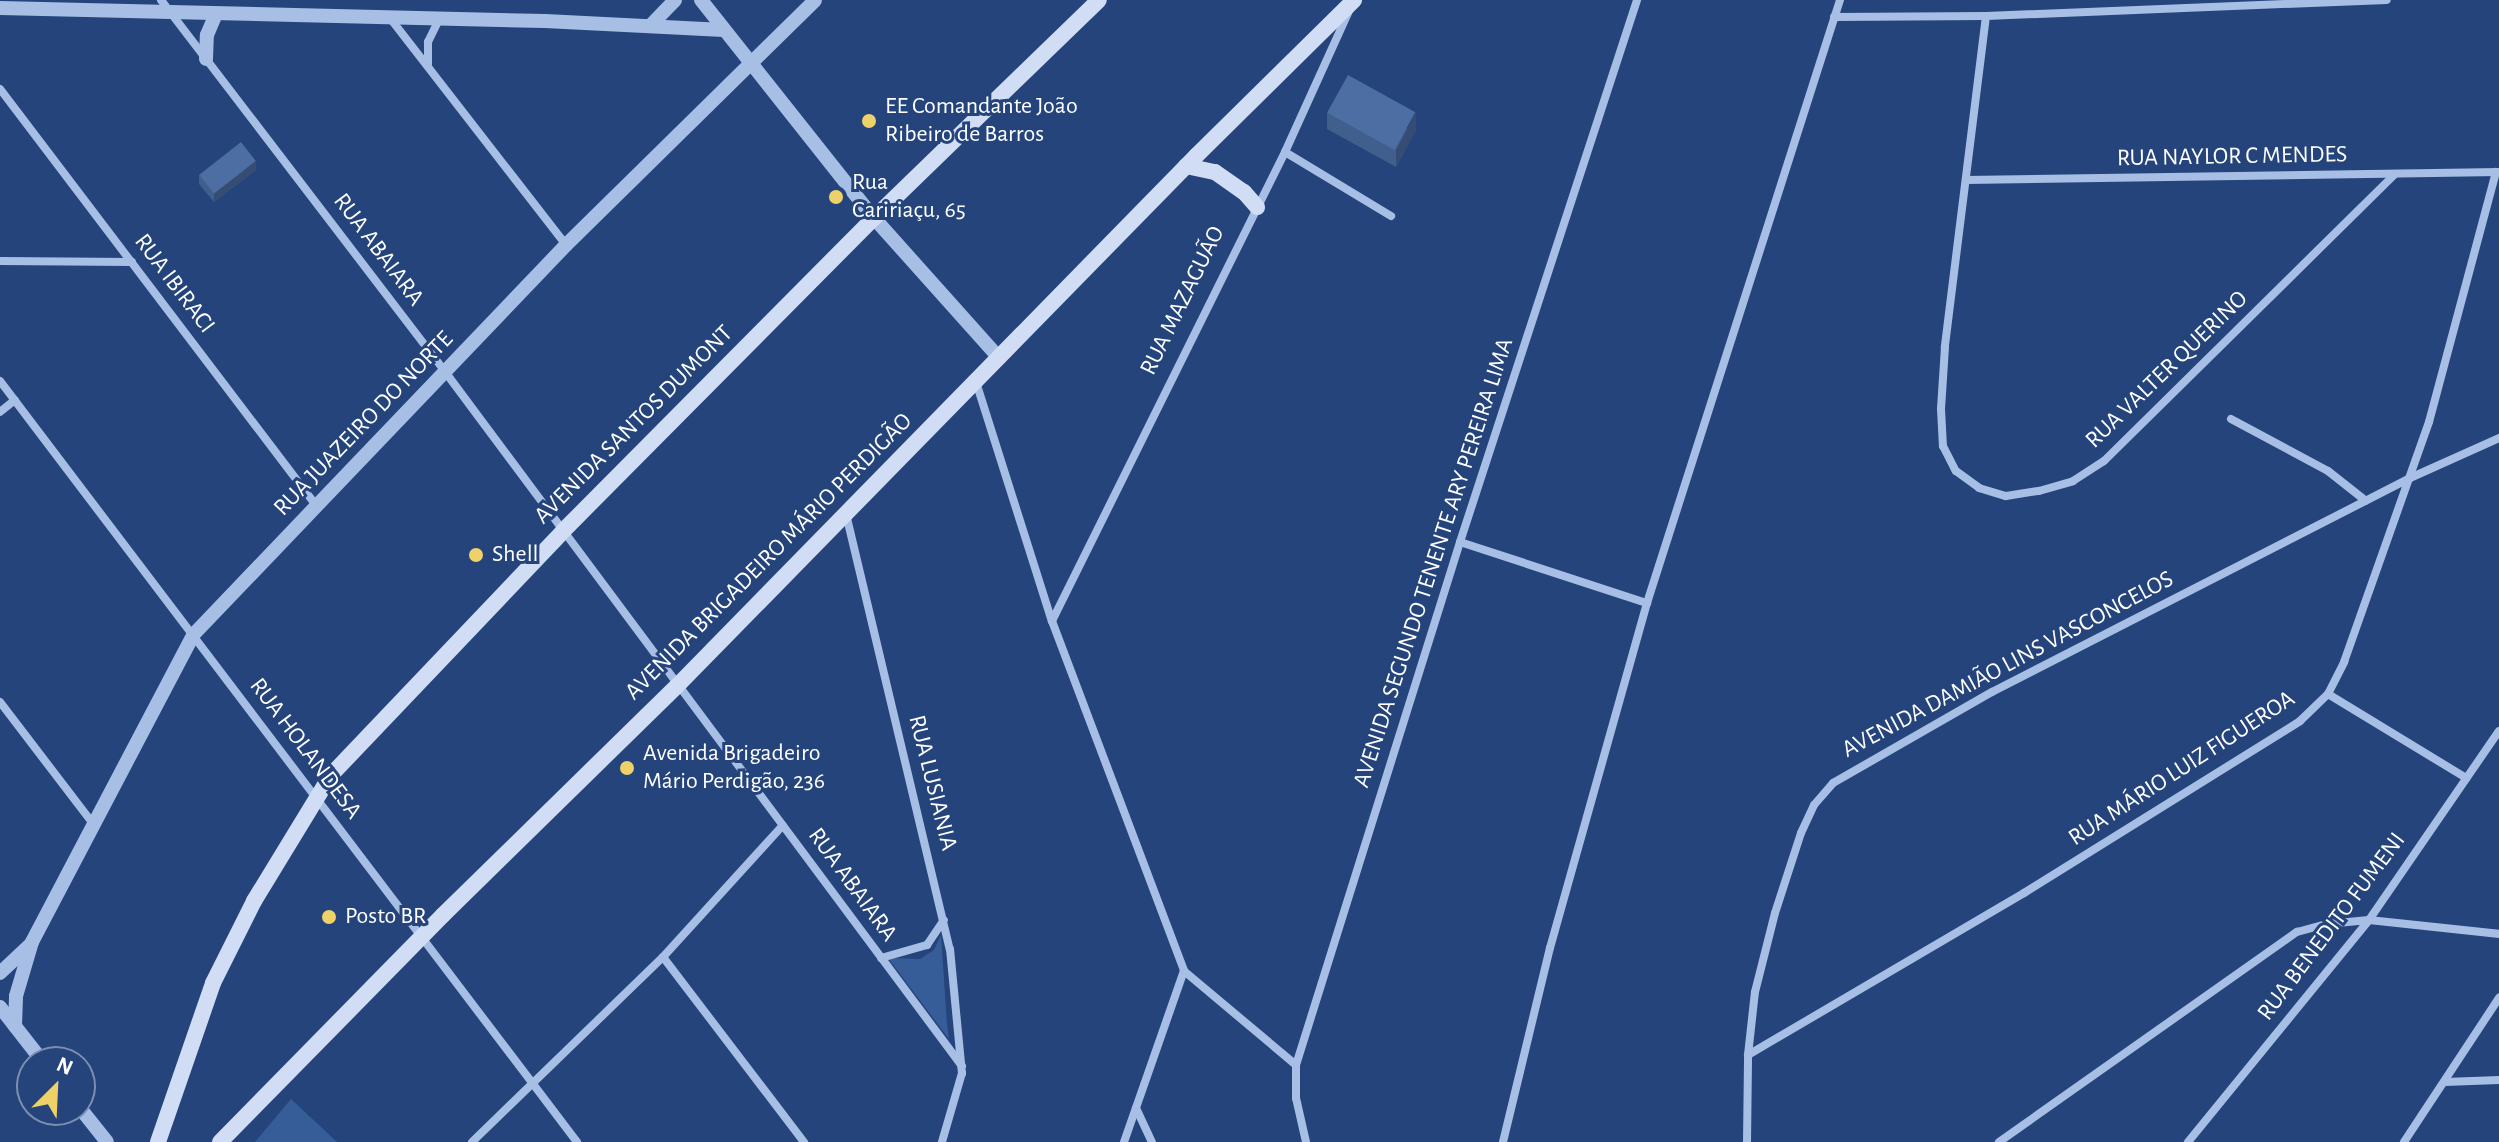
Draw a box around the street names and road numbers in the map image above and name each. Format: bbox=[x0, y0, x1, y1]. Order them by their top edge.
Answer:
street label: RUA NAYLOR C MENDES bbox=[2117, 141, 2347, 173]
street label: RUA ABAIARA bbox=[326, 188, 430, 312]
street label: RUA MAZAGUÃO bbox=[1135, 222, 1231, 380]
street label: RUA IBIRACI bbox=[127, 229, 221, 339]
street label: RUA VALTER QUERINO bbox=[2080, 285, 2254, 455]
street label: AVENIDA SANTOS DUMONT bbox=[529, 320, 739, 530]
street label: RUA JUAZEIRO DO NORTE bbox=[268, 326, 460, 522]
street label: AVENIDA SEGUNDO TENENTE ARY PEREIRA LIMA bbox=[1348, 335, 1520, 791]
street label: AVENIDA BRIGADEIRO MÁRIO PERDIGÃO bbox=[620, 408, 918, 706]
street label: AVENIDA DAMIÃO LINS VASCONCELOS bbox=[1837, 565, 2179, 765]
street label: RUA HOLANDESA bbox=[243, 673, 367, 825]
street label: RUA MÁRIO LUIZ FIGUEROA bbox=[2063, 685, 2301, 853]
street label: RUA LUSIANIA bbox=[901, 712, 963, 854]
street label: RUA ABAIARA bbox=[801, 823, 903, 947]
street label: RUA BENEDITO FUMENI bbox=[2252, 827, 2412, 1027]

